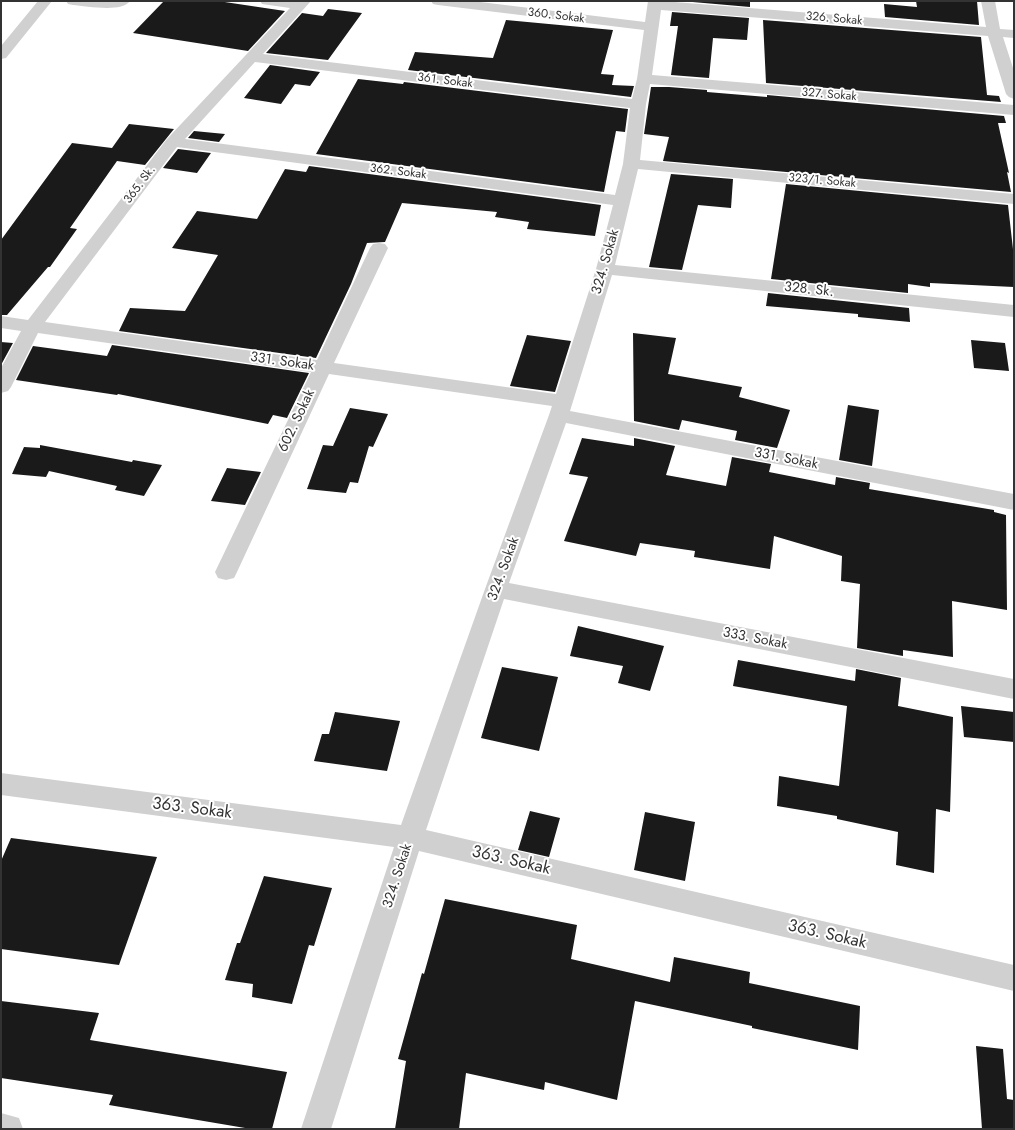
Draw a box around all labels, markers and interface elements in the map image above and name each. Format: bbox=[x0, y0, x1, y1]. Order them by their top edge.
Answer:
street label: 360. Sokak bbox=[527, 5, 585, 27]
street label: 326. Sokak bbox=[805, 9, 863, 29]
street label: 361. Sokak bbox=[417, 70, 473, 92]
street label: 327. Sokak bbox=[801, 85, 857, 105]
street label: 362. Sokak bbox=[369, 161, 427, 183]
street label: 365. Sk. bbox=[121, 163, 159, 207]
street label: 323/1. Sokak bbox=[788, 171, 856, 191]
street label: 324. Sokak bbox=[589, 228, 623, 296]
street label: 328. Sk. bbox=[783, 279, 835, 301]
street label: 331. Sokak bbox=[249, 349, 315, 375]
street label: 602. Sokak bbox=[275, 387, 319, 455]
street label: 331. Sokak bbox=[753, 445, 819, 473]
street label: 324. Sokak bbox=[485, 535, 523, 603]
street label: 333. Sokak bbox=[721, 625, 789, 653]
street label: 363. Sokak bbox=[151, 794, 233, 824]
street label: 324. Sokak bbox=[380, 842, 416, 910]
street label: 363. Sokak bbox=[470, 842, 552, 880]
street label: 363. Sokak bbox=[786, 916, 868, 954]

